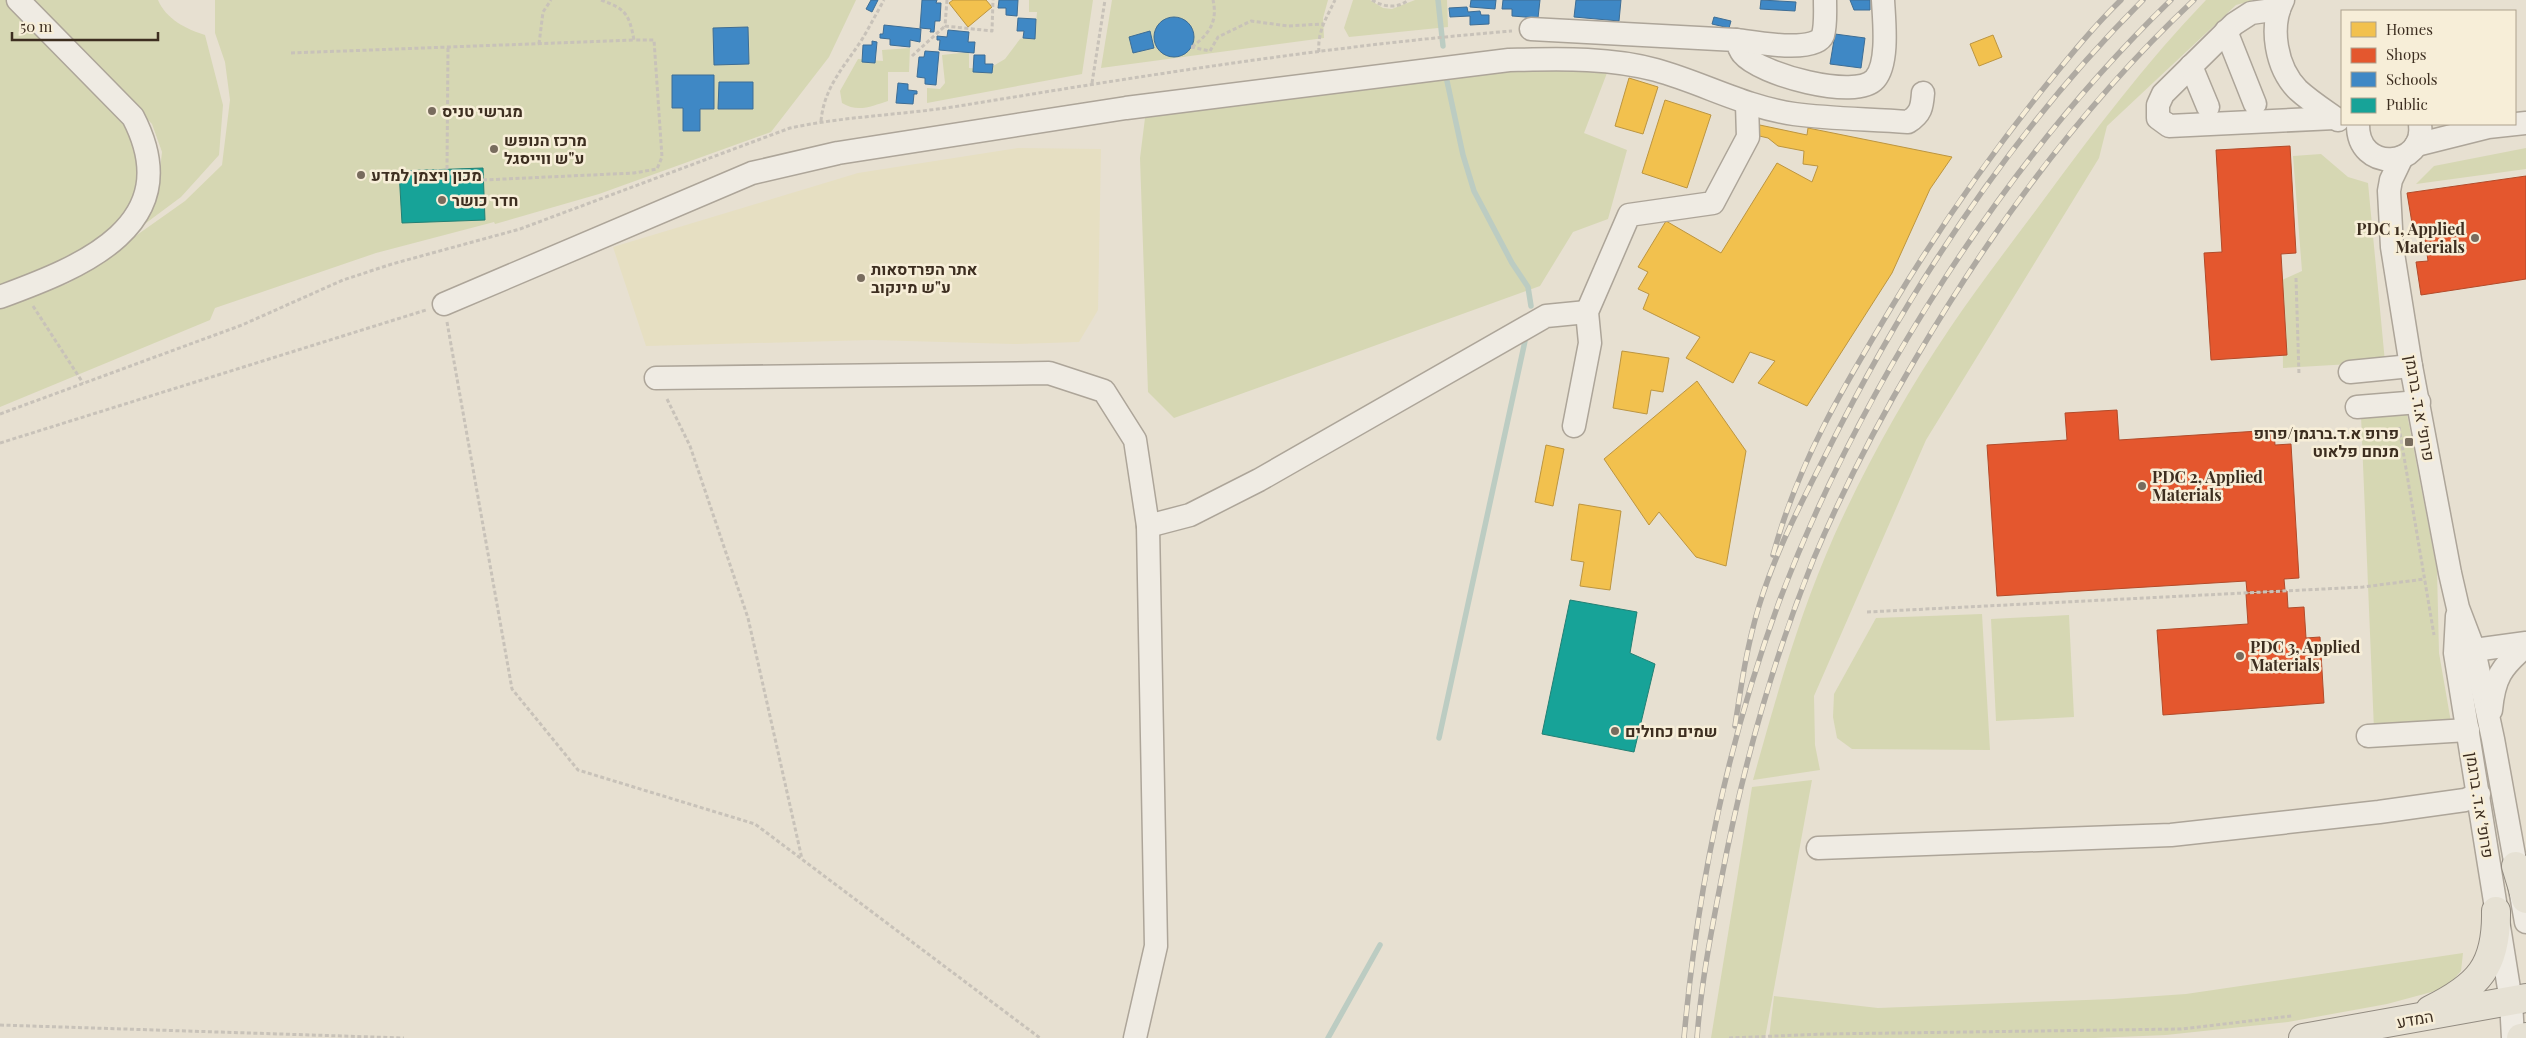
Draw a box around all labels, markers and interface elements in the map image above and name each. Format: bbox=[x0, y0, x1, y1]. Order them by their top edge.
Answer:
scale bar bbox=[12, 10, 159, 42]
legend bbox=[2341, 10, 2516, 125]
text: 50 m bbox=[20, 16, 53, 36]
text: Homes bbox=[2386, 19, 2433, 39]
text: Shops bbox=[2386, 44, 2427, 64]
text: Schools bbox=[2386, 69, 2438, 89]
text: Public bbox=[2386, 94, 2428, 114]
place label: מגרשי טניס bbox=[442, 100, 523, 121]
marker: מגרשי טניס bbox=[426, 105, 438, 117]
place label: מרכז הנופש ע"ש ווייסגל bbox=[504, 129, 587, 168]
marker: מרכז הנופש ע"ש ווייסגל bbox=[488, 143, 500, 155]
place label: מכון ויצמן למדע bbox=[371, 164, 482, 185]
marker: מכון ויצמן למדע bbox=[355, 169, 367, 181]
place label: חדר כושר bbox=[452, 189, 518, 210]
marker: חדר כושר bbox=[436, 194, 448, 206]
place label: PDC 1, Applied Materials bbox=[2356, 218, 2465, 257]
marker: PDC 1, Applied Materials bbox=[2469, 232, 2481, 244]
place label: אתר הפרדסאות ע"ש מינקוב bbox=[871, 258, 978, 297]
marker: אתר הפרדסאות ע"ש מינקוב bbox=[855, 272, 867, 284]
street label: פרופ׳ א.ד. ברגמן bbox=[2401, 353, 2440, 463]
place label: פרופ א.ד.ברגמן/פרופ מנחם פלאוט bbox=[2253, 422, 2399, 461]
marker: פרופ א.ד.ברגמן/פרופ מנחם פלאוט bbox=[2403, 436, 2415, 448]
place label: PDC 2, Applied Materials bbox=[2152, 466, 2263, 505]
marker: PDC 2, Applied Materials bbox=[2136, 480, 2148, 492]
place label: PDC 3, Applied Materials bbox=[2250, 636, 2361, 675]
marker: PDC 3, Applied Materials bbox=[2234, 650, 2246, 662]
place label: שמים כחולים bbox=[1625, 720, 1718, 741]
marker: שמים כחולים bbox=[1609, 725, 1621, 737]
street label: פרופ׳ א.ד. ברגמן bbox=[2462, 750, 2499, 859]
street label: המדע bbox=[2395, 1005, 2435, 1032]

